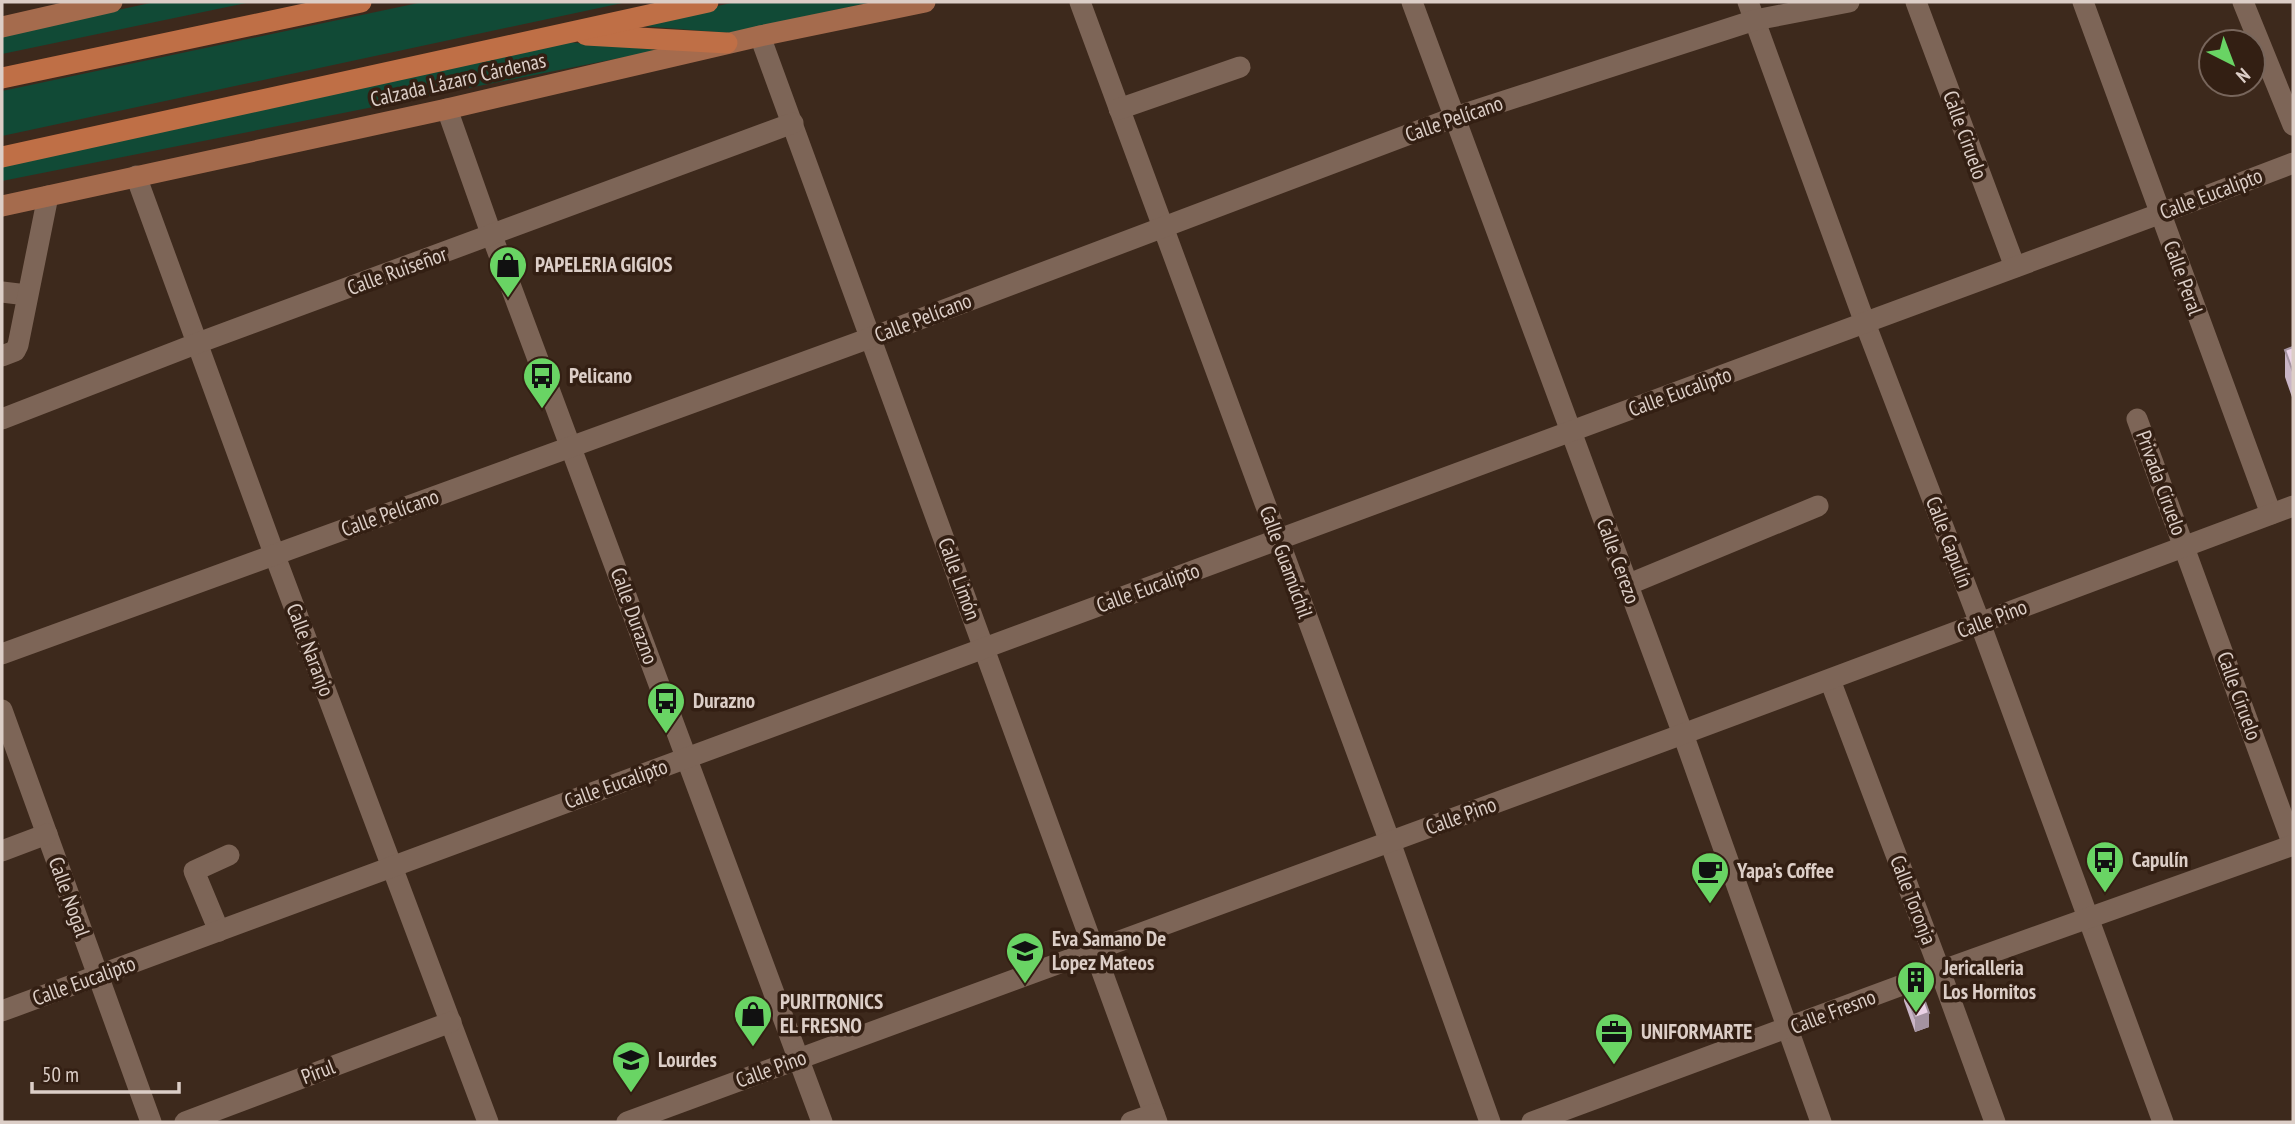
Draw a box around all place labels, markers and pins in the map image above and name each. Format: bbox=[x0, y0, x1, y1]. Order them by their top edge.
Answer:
shop icon: PAPELERIA GIGIOS bbox=[487, 244, 529, 299]
place label: PAPELERIA GIGIOS bbox=[535, 251, 672, 278]
bus stop icon: Pelicano bbox=[521, 355, 563, 410]
place label: Pelicano bbox=[569, 362, 632, 389]
bus stop icon: Durazno bbox=[645, 680, 687, 735]
place label: Durazno bbox=[693, 687, 755, 714]
bus stop icon: Capulín bbox=[2084, 839, 2126, 894]
place label: Capulín bbox=[2132, 846, 2188, 873]
cafe icon: Yapa's Coffee bbox=[1689, 850, 1731, 905]
place label: Yapa's Coffee bbox=[1736, 857, 1834, 884]
place label: Eva Samano De Lopez Mateos bbox=[1052, 925, 1166, 976]
school or university icon: Eva Samano De Lopez Mateos bbox=[1004, 930, 1046, 985]
place label: Jericalleria Los Hornitos bbox=[1942, 954, 2036, 1005]
building icon: Jericalleria Los Hornitos bbox=[1895, 959, 1937, 1014]
place label: PURITRONICS EL FRESNO bbox=[780, 988, 883, 1039]
shop icon: PURITRONICS EL FRESNO bbox=[732, 993, 774, 1048]
office icon: UNIFORMARTE bbox=[1593, 1011, 1635, 1066]
place label: UNIFORMARTE bbox=[1641, 1018, 1752, 1045]
school or university icon: Lourdes bbox=[610, 1039, 652, 1094]
place label: Lourdes bbox=[658, 1046, 717, 1073]

